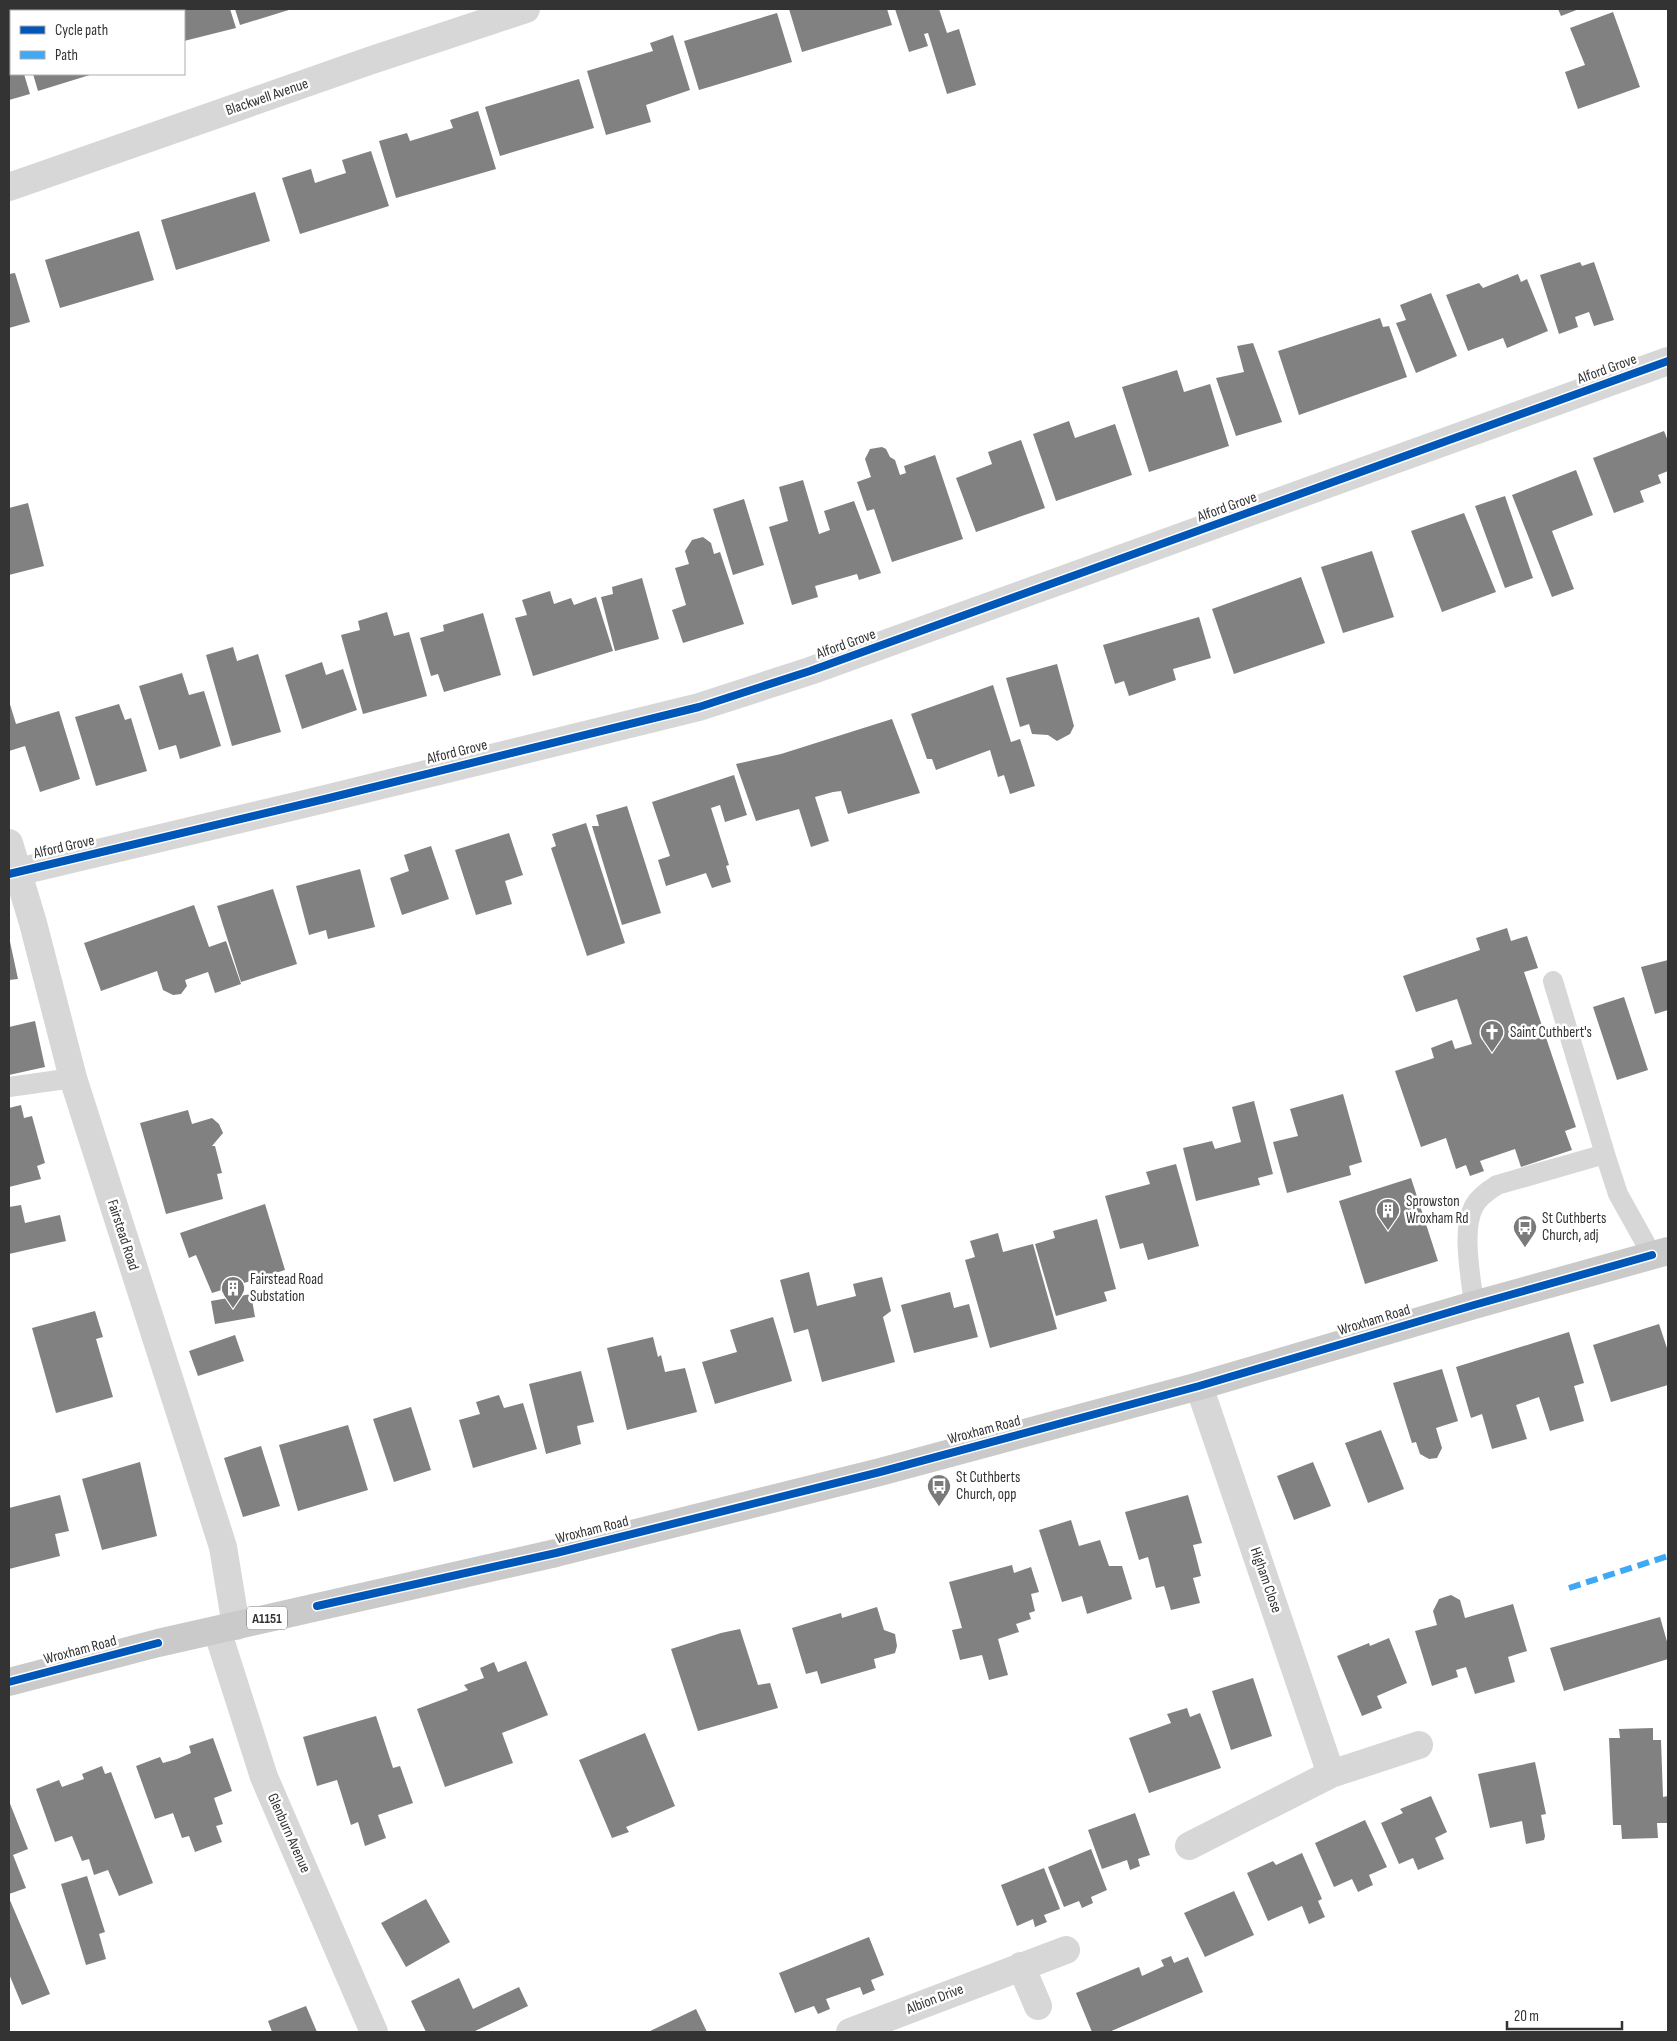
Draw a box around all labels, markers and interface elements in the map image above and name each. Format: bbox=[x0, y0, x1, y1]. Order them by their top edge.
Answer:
legend bbox=[10, 10, 185, 75]
text: Cycle path bbox=[55, 21, 108, 40]
text: Path bbox=[55, 46, 78, 65]
street label: Blackwell Avenue bbox=[223, 74, 311, 120]
street label: Alford Grove bbox=[1574, 350, 1639, 389]
street label: Alford Grove bbox=[1194, 488, 1259, 527]
street label: Alford Grove bbox=[813, 625, 878, 664]
street label: Alford Grove bbox=[424, 735, 489, 769]
street label: Alford Grove bbox=[31, 831, 96, 863]
church icon: Saint Cuthbert's bbox=[1479, 1019, 1505, 1053]
place label: Saint Cuthbert's bbox=[1510, 1023, 1592, 1042]
place label: Sprowston Wroxham Rd bbox=[1406, 1192, 1469, 1228]
street label: Fairstead Road bbox=[103, 1197, 143, 1273]
building icon: Sprowston Wroxham Rd bbox=[1375, 1197, 1401, 1231]
place label: St Cuthberts Church, adj bbox=[1542, 1209, 1606, 1245]
bus stop icon: St Cuthberts Church, adj bbox=[1512, 1214, 1538, 1248]
place label: Fairstead Road Substation bbox=[250, 1270, 323, 1306]
building icon: Fairstead Road Substation bbox=[220, 1275, 246, 1309]
street label: Wroxham Road bbox=[1336, 1300, 1412, 1340]
street label: Wroxham Road bbox=[946, 1411, 1022, 1449]
place label: St Cuthberts Church, opp bbox=[956, 1468, 1020, 1504]
bus stop icon: St Cuthberts Church, opp bbox=[926, 1473, 952, 1507]
street label: Wroxham Road bbox=[554, 1512, 630, 1548]
street label: Higham Close bbox=[1246, 1545, 1286, 1615]
road number: A1151 bbox=[247, 1606, 287, 1630]
street label: Wroxham Road bbox=[42, 1631, 118, 1669]
street label: Glenburn Avenue bbox=[263, 1790, 315, 1876]
street label: Albion Drive bbox=[903, 1979, 966, 2019]
scale bar bbox=[1507, 1998, 1622, 2030]
text: 20 m bbox=[1514, 2007, 1539, 2026]

